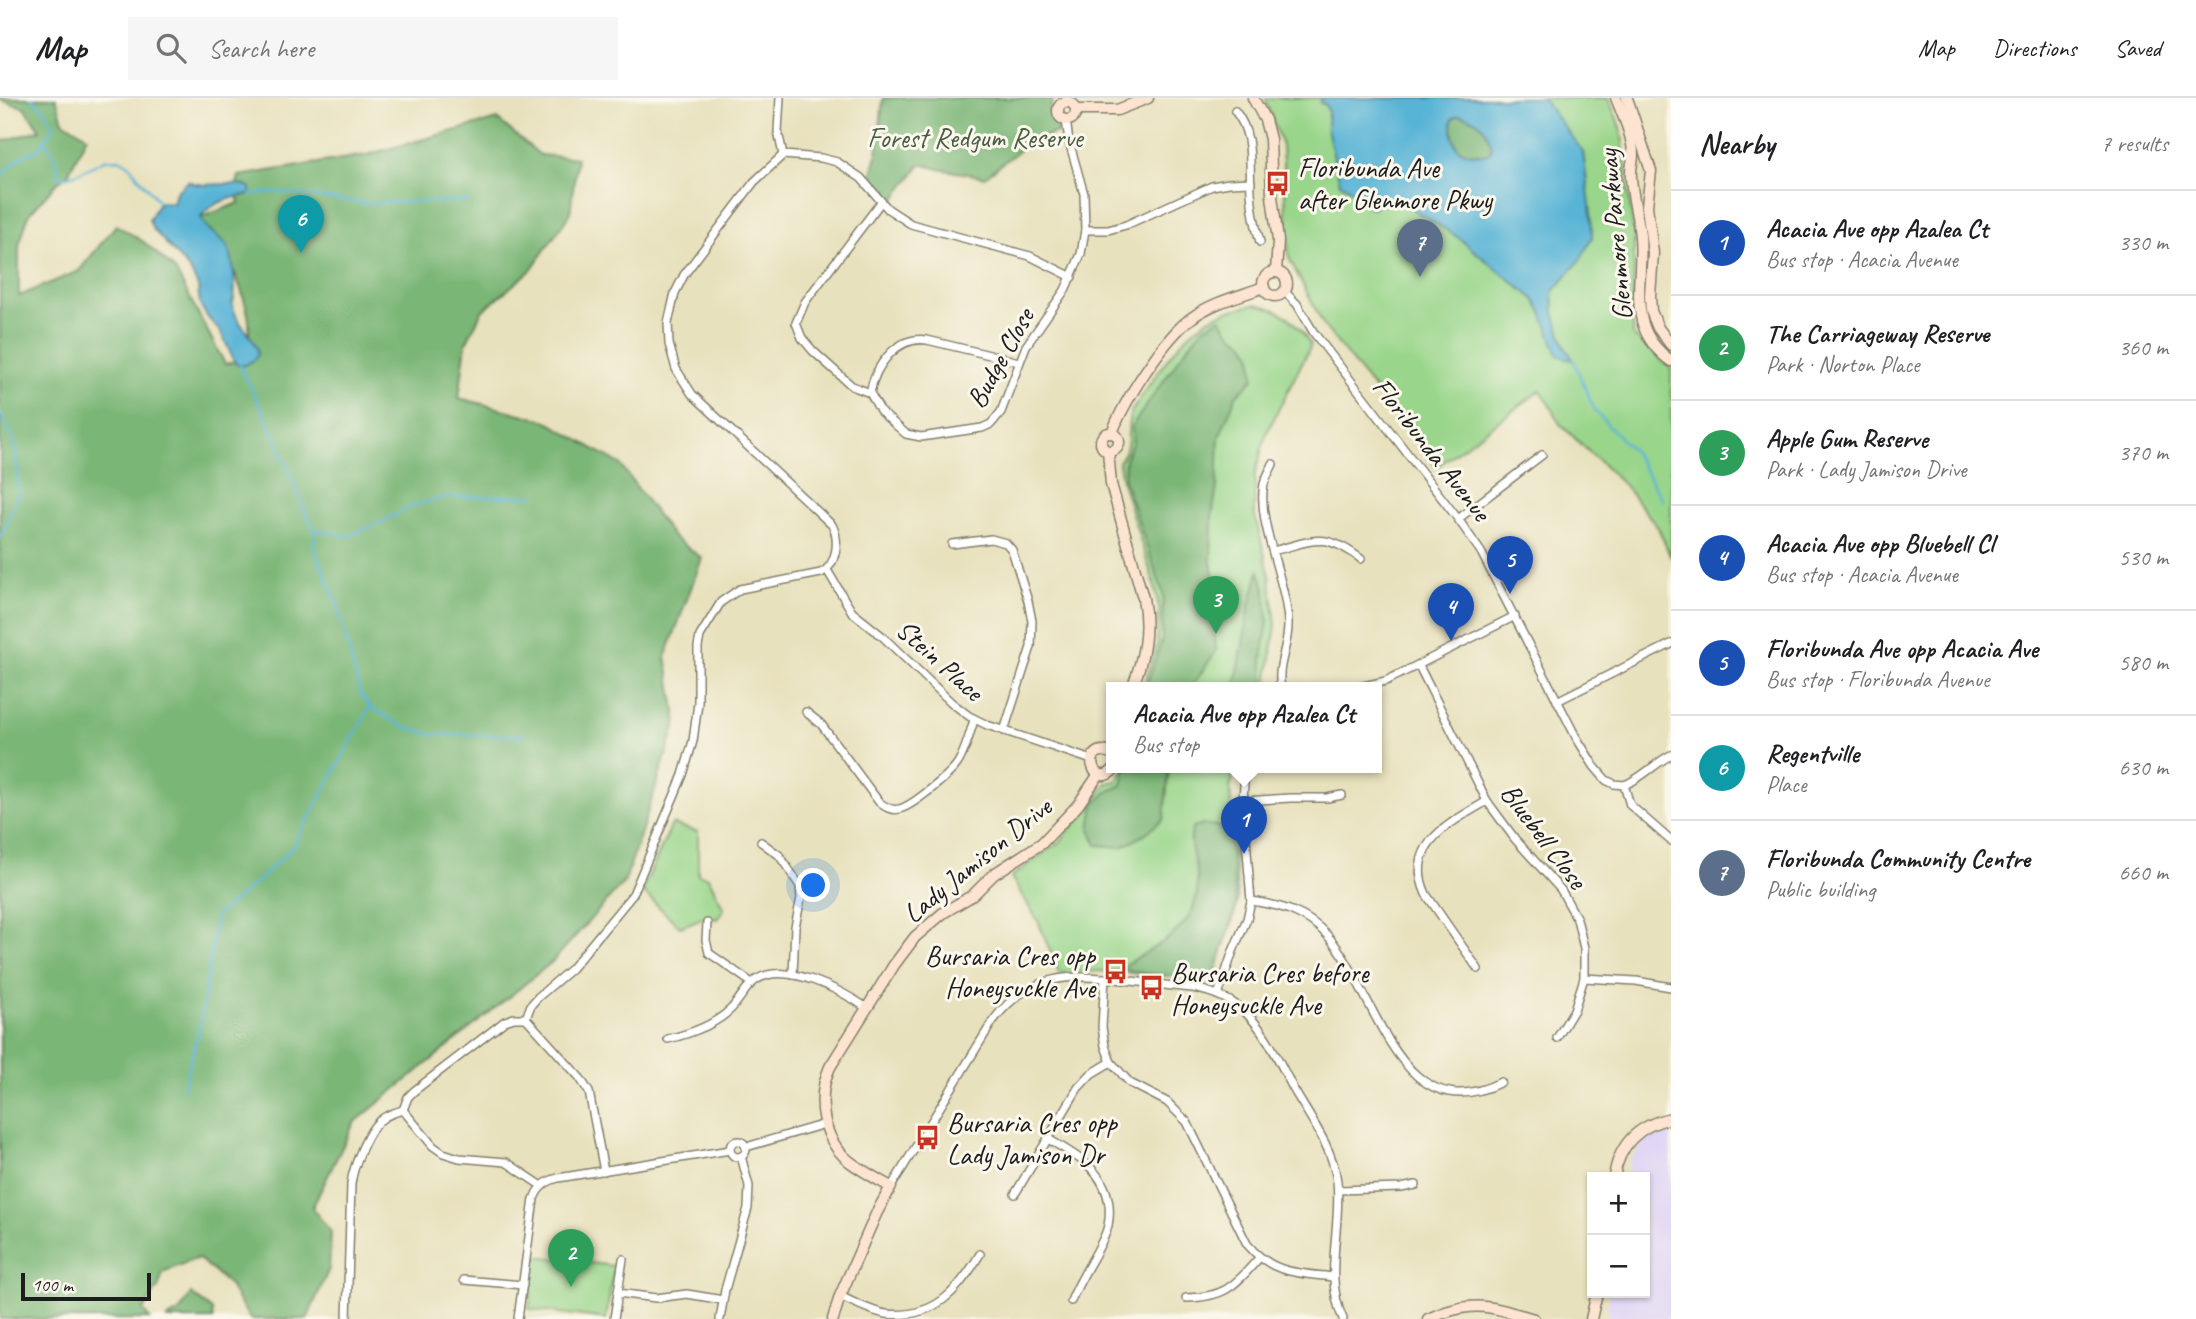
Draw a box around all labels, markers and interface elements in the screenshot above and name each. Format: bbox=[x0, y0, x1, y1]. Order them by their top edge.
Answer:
search box bbox=[128, 17, 618, 80]
text: Map bbox=[35, 27, 86, 69]
icon: search bbox=[152, 29, 190, 67]
text: Search here bbox=[208, 32, 314, 65]
text: Map bbox=[1918, 33, 1955, 63]
text: Directions bbox=[1993, 33, 2076, 63]
text: Saved bbox=[2114, 33, 2161, 63]
park label: Forest Redgum Reserve bbox=[867, 120, 1085, 155]
text: Nearby bbox=[1699, 125, 1775, 163]
text: 7 results bbox=[2101, 129, 2168, 158]
street label: Glenmore Parkway bbox=[1590, 146, 1640, 322]
place label: Floribunda Ave after Glenmore Pkwy bbox=[1298, 150, 1494, 217]
bus stop icon: Floribunda Ave after Glenmore Pkwy bbox=[1264, 169, 1292, 197]
pin: 6 bbox=[278, 195, 324, 253]
text: Acacia Ave opp Azalea Ct bbox=[1766, 212, 1988, 245]
pin: 7 bbox=[1397, 219, 1443, 277]
text: 1 bbox=[1717, 228, 1727, 257]
text: 330 m bbox=[2119, 228, 2168, 257]
text: Bus stop · Acacia Avenue bbox=[1766, 245, 1958, 274]
street label: Budge Close bbox=[958, 300, 1043, 414]
text: The Carriageway Reserve bbox=[1766, 317, 1989, 350]
text: 2 bbox=[1717, 333, 1727, 362]
text: 360 m bbox=[2119, 333, 2168, 362]
text: Park · Norton Place bbox=[1766, 350, 1920, 379]
street label: Floribunda Avenue bbox=[1365, 370, 1500, 529]
text: Apple Gum Reserve bbox=[1766, 422, 1928, 455]
text: 3 bbox=[1717, 438, 1727, 467]
text: 370 m bbox=[2119, 438, 2168, 467]
text: Park · Lady Jamison Drive bbox=[1766, 455, 1967, 484]
text: Acacia Ave opp Bluebell Cl bbox=[1766, 527, 1994, 560]
pin: 5 bbox=[1487, 536, 1533, 594]
text: 4 bbox=[1717, 543, 1727, 572]
text: 530 m bbox=[2119, 543, 2168, 572]
text: Bus stop · Acacia Avenue bbox=[1766, 560, 1958, 589]
pin: 3 bbox=[1193, 576, 1239, 634]
pin: 4 bbox=[1428, 583, 1474, 641]
street label: Stein Place bbox=[889, 612, 992, 710]
text: Floribunda Ave opp Acacia Ave bbox=[1766, 632, 2038, 665]
text: 5 bbox=[1717, 648, 1727, 677]
text: 580 m bbox=[2119, 648, 2168, 677]
text: Bus stop · Floribunda Avenue bbox=[1766, 665, 1990, 694]
popup bbox=[1106, 682, 1382, 773]
text: Acacia Ave opp Azalea Ct bbox=[1133, 697, 1355, 730]
text: Bus stop bbox=[1133, 730, 1199, 759]
text: Regentville bbox=[1766, 737, 1859, 770]
text: 6 bbox=[1717, 753, 1727, 782]
text: 630 m bbox=[2119, 753, 2168, 782]
text: Place bbox=[1766, 770, 1806, 799]
street label: Bluebell Close bbox=[1493, 776, 1596, 897]
street label: Lady Jamison Drive bbox=[896, 788, 1060, 931]
pin: 1 bbox=[1221, 796, 1267, 854]
text: Floribunda Community Centre bbox=[1766, 842, 2030, 875]
text: 7 bbox=[1717, 858, 1727, 887]
text: 660 m bbox=[2119, 858, 2168, 887]
your location bbox=[796, 868, 830, 902]
text: Public building bbox=[1766, 875, 1875, 904]
place label: Bursaria Cres opp Honeysuckle Ave bbox=[925, 938, 1097, 1005]
place label: Bursaria Cres before Honeysuckle Ave bbox=[1171, 955, 1370, 1022]
bus stop icon: Bursaria Cres opp Honeysuckle Ave bbox=[1101, 957, 1129, 985]
bus stop icon: Bursaria Cres before Honeysuckle Ave bbox=[1137, 974, 1165, 1002]
place label: Bursaria Cres opp Lady Jamison Dr bbox=[947, 1105, 1118, 1172]
bus stop icon: Bursaria Cres opp Lady Jamison Dr bbox=[913, 1124, 941, 1152]
map controls bbox=[1587, 1172, 1650, 1298]
button: + bbox=[1587, 1172, 1650, 1235]
pin: 2 bbox=[548, 1229, 594, 1287]
button: − bbox=[1587, 1235, 1650, 1298]
scale bar bbox=[21, 1270, 150, 1302]
text: 100 m bbox=[32, 1273, 73, 1297]

